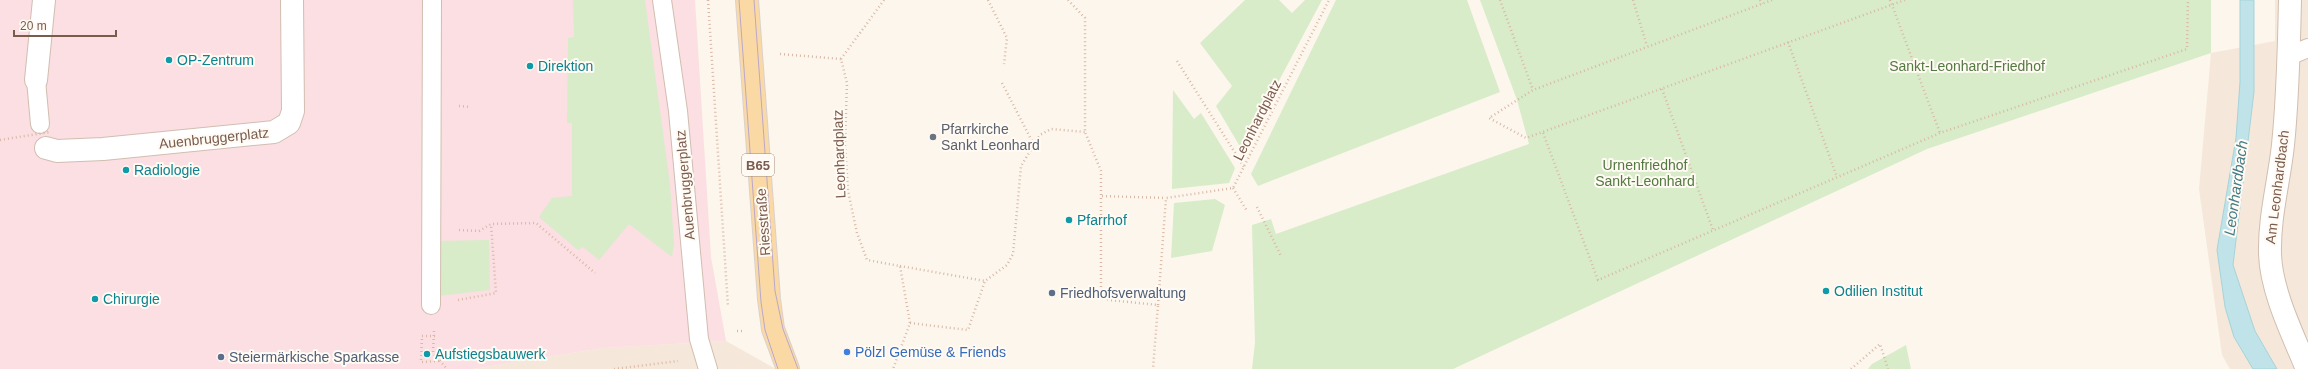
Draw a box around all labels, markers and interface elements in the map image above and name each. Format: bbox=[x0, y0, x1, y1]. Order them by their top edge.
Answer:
scale bar bbox=[14, 12, 116, 38]
text: 20 m bbox=[20, 19, 47, 33]
place label: OP-Zentrum bbox=[177, 52, 254, 68]
marker: OP-Zentrum bbox=[164, 55, 174, 65]
place label: Direktion bbox=[538, 58, 593, 74]
park label: Sankt-Leonhard-Friedhof bbox=[1889, 58, 2045, 74]
marker: Direktion bbox=[525, 61, 535, 71]
street label: Leonhardplatz bbox=[1230, 77, 1284, 163]
street label: Leonhardplatz bbox=[829, 109, 849, 199]
place label: Pfarrkirche Sankt Leonhard bbox=[941, 121, 1040, 153]
street label: Auenbruggerplatz bbox=[158, 124, 270, 152]
street label: Auenbruggerplatz bbox=[672, 129, 698, 241]
street label: Am Leonhardbach bbox=[2262, 129, 2292, 245]
marker: Pfarrkirche Sankt Leonhard bbox=[928, 132, 938, 142]
water label: Leonhardbach bbox=[2220, 139, 2251, 237]
road number: B65 bbox=[742, 154, 774, 176]
park label: Urnenfriedhof Sankt-Leonhard bbox=[1595, 157, 1695, 189]
place label: Radiologie bbox=[134, 162, 200, 178]
marker: Radiologie bbox=[121, 165, 131, 175]
street label: Riesstraße bbox=[753, 187, 773, 256]
place label: Pfarrhof bbox=[1077, 212, 1127, 228]
marker: Pfarrhof bbox=[1064, 215, 1074, 225]
place label: Odilien Institut bbox=[1834, 283, 1923, 299]
place label: Friedhofsverwaltung bbox=[1060, 285, 1186, 301]
marker: Odilien Institut bbox=[1821, 286, 1831, 296]
marker: Friedhofsverwaltung bbox=[1047, 288, 1057, 298]
place label: Chirurgie bbox=[103, 291, 160, 307]
marker: Chirurgie bbox=[90, 294, 100, 304]
place label: Pölzl Gemüse & Friends bbox=[855, 344, 1006, 360]
place label: Aufstiegsbauwerk bbox=[435, 346, 547, 362]
marker: Pölzl Gemüse & Friends bbox=[842, 347, 852, 357]
place label: Steiermärkische Sparkasse bbox=[229, 349, 400, 365]
marker: Aufstiegsbauwerk bbox=[422, 349, 432, 359]
marker: Steiermärkische Sparkasse bbox=[216, 352, 226, 362]

